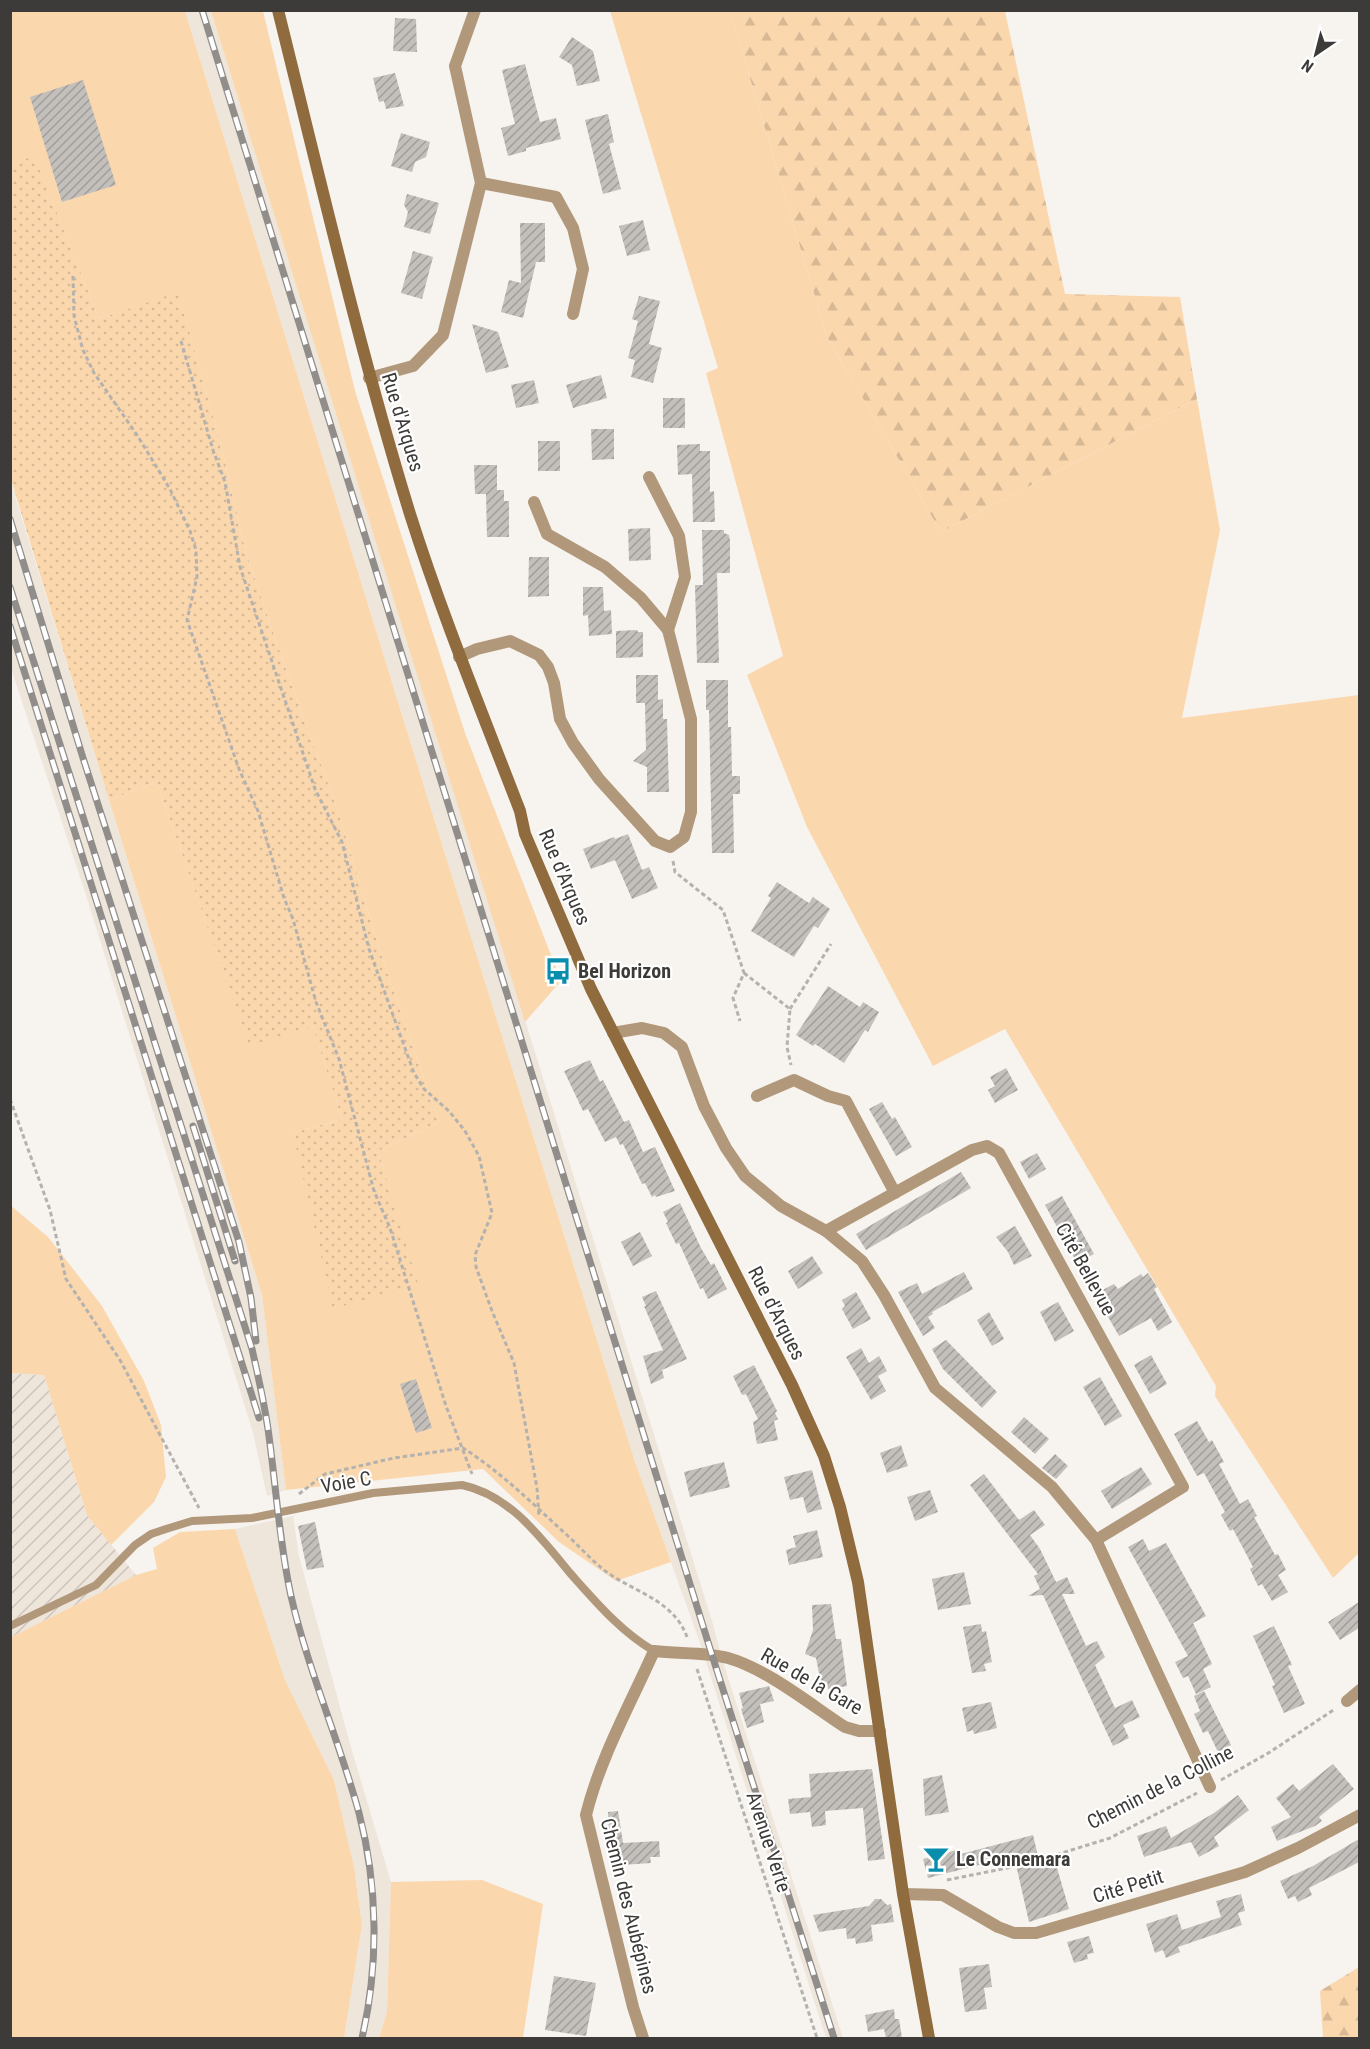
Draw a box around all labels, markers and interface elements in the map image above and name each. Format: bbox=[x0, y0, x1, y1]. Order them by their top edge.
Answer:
north arrow bbox=[1286, 24, 1346, 84]
text: N bbox=[1298, 55, 1317, 76]
street label: Rue d'Arques bbox=[377, 370, 429, 474]
street label: Rue d'Arques bbox=[534, 825, 596, 929]
bus stop icon: Bel Horizon bbox=[543, 956, 573, 986]
place label: Bel Horizon bbox=[578, 959, 671, 983]
street label: Cité Bellevue bbox=[1051, 1219, 1121, 1319]
street label: Rue d'Arques bbox=[743, 1262, 811, 1364]
street label: Voie C bbox=[319, 1466, 373, 1498]
street label: Rue de la Gare bbox=[757, 1642, 867, 1720]
street label: Chemin de la Colline bbox=[1083, 1740, 1237, 1834]
street label: Avenue Verte bbox=[741, 1789, 797, 1895]
street label: Chemin des Aubépines bbox=[596, 1816, 662, 1996]
bar icon: Le Connemara bbox=[921, 1844, 951, 1874]
place label: Le Connemara bbox=[956, 1847, 1070, 1871]
street label: Cité Petit bbox=[1090, 1864, 1166, 1908]

